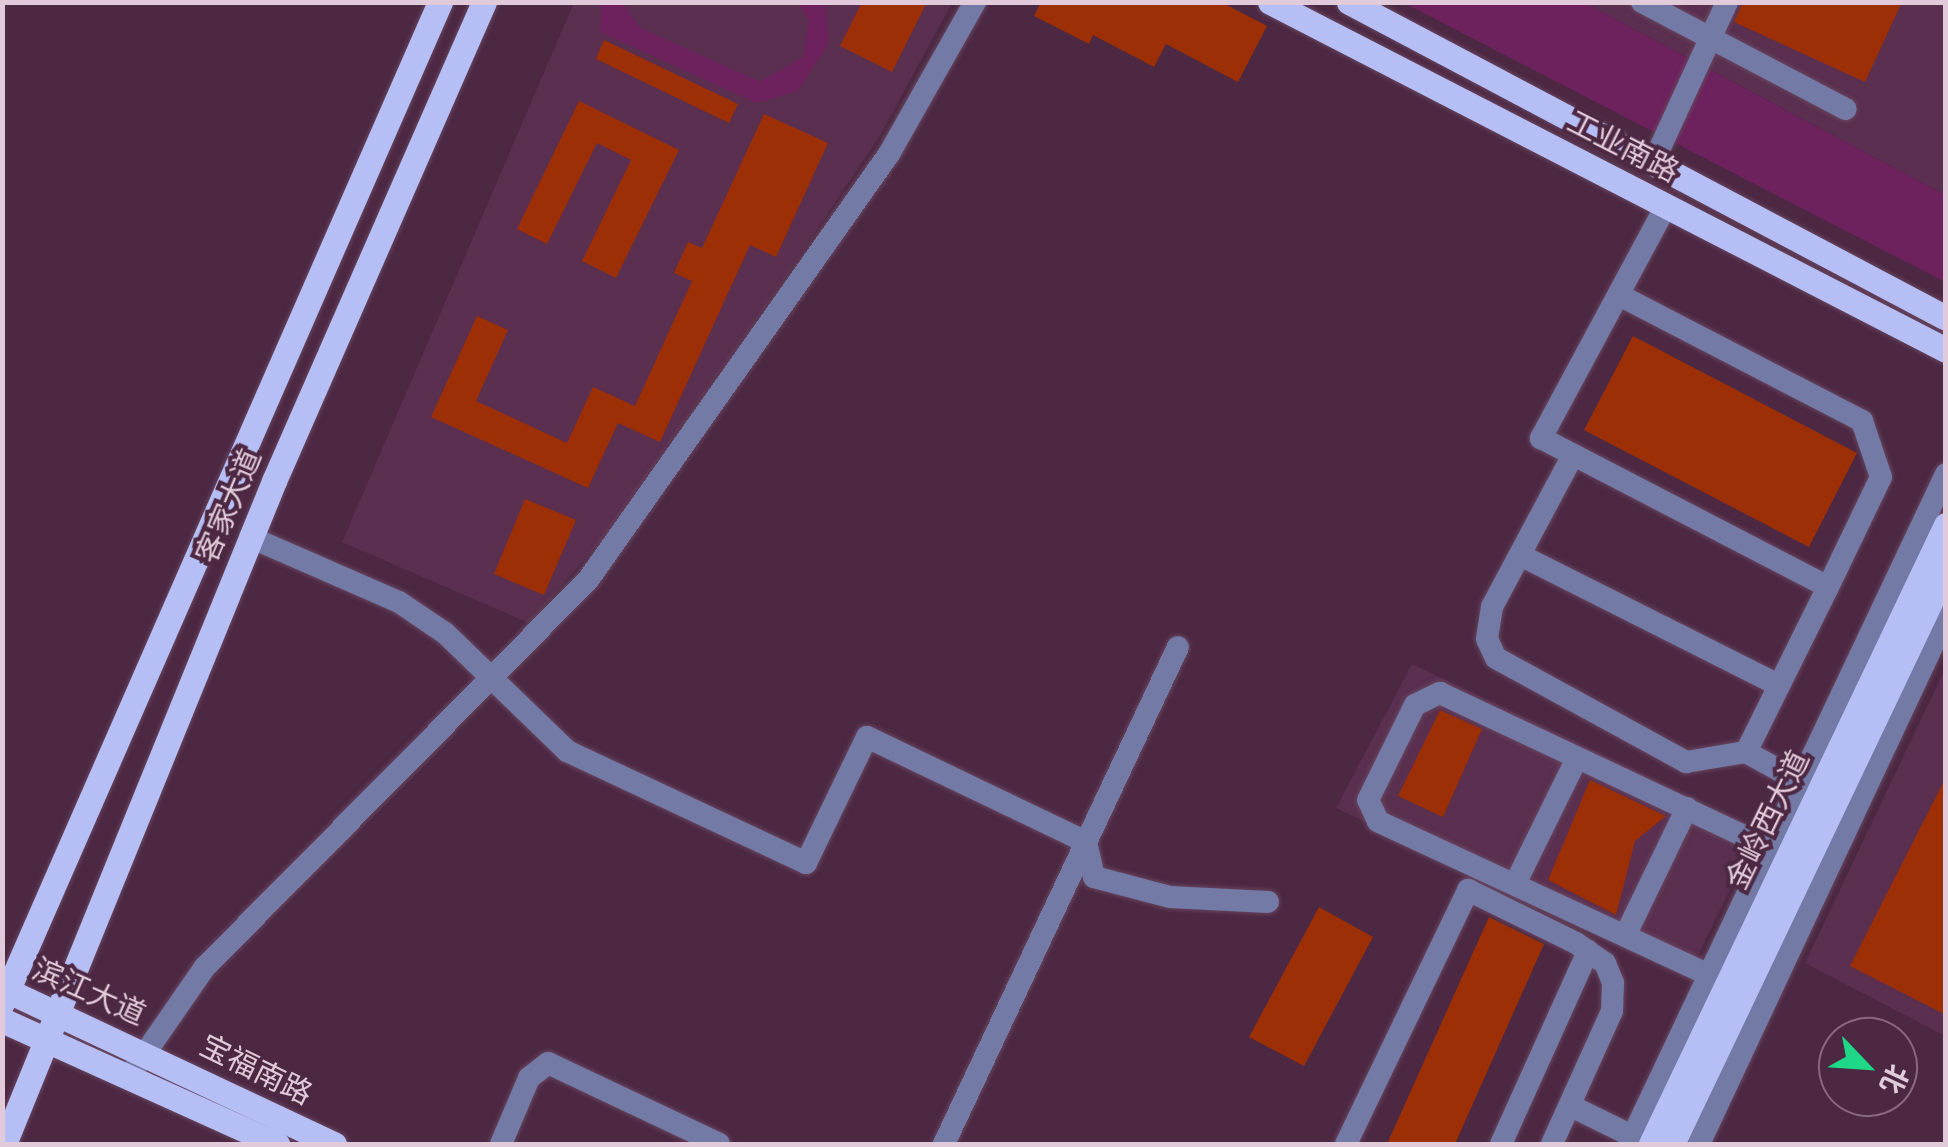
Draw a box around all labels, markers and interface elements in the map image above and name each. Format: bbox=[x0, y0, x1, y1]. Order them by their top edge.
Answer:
street label: 工业南路 bbox=[1561, 104, 1685, 190]
street label: 客家大道 bbox=[189, 444, 269, 568]
street label: 金岭西大道 bbox=[1719, 745, 1817, 895]
street label: 滨江大道 bbox=[27, 951, 151, 1033]
north arrow bbox=[1818, 1017, 1918, 1117]
street label: 宝福南路 bbox=[194, 1028, 318, 1112]
text: 北 bbox=[1873, 1059, 1915, 1099]

